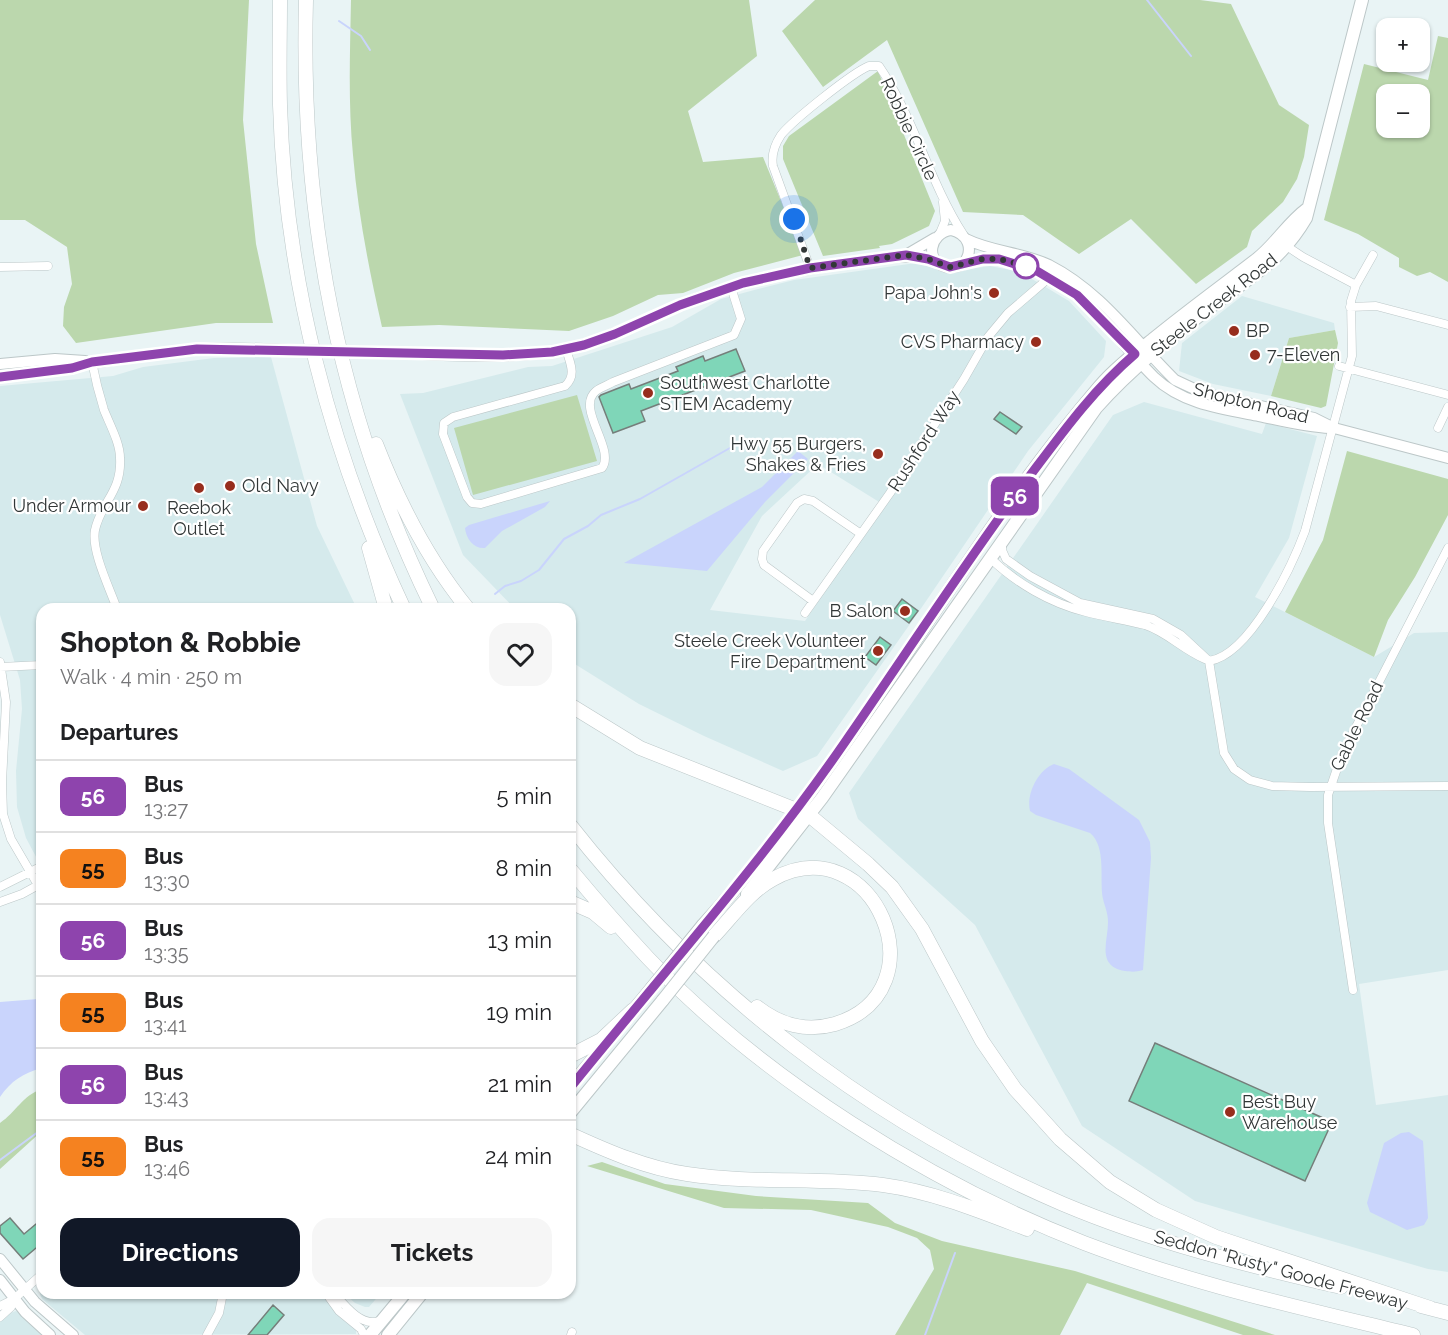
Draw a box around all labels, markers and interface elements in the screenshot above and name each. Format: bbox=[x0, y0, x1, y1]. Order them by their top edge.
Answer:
map controls bbox=[1376, 18, 1430, 138]
button: + bbox=[1376, 18, 1430, 72]
street label: Robbie Circle bbox=[876, 74, 943, 184]
button: − bbox=[1376, 84, 1430, 138]
your location bbox=[779, 204, 809, 234]
street label: Steele Creek Road bbox=[1146, 249, 1281, 360]
unlabelled marker bbox=[1013, 253, 1039, 279]
place label: Papa John's bbox=[884, 282, 982, 303]
marker: Papa John's bbox=[987, 286, 1001, 300]
place label: BP bbox=[1246, 320, 1269, 341]
marker: BP bbox=[1227, 324, 1241, 338]
place label: CVS Pharmacy bbox=[901, 331, 1024, 352]
marker: CVS Pharmacy bbox=[1029, 335, 1043, 349]
place label: 7-Eleven bbox=[1267, 344, 1340, 365]
marker: 7-Eleven bbox=[1248, 348, 1262, 362]
place label: Southwest Charlotte STEM Academy bbox=[660, 372, 830, 414]
street label: Shopton Road bbox=[1191, 378, 1311, 427]
marker: Southwest Charlotte STEM Academy bbox=[641, 386, 655, 400]
street label: Rushford Way bbox=[883, 386, 964, 495]
place label: Hwy 55 Burgers, Shakes & Fries bbox=[731, 433, 866, 475]
marker: Hwy 55 Burgers, Shakes & Fries bbox=[871, 447, 885, 461]
place label: Old Navy bbox=[242, 475, 319, 496]
line badge: 56 bbox=[988, 476, 1042, 516]
marker: Old Navy bbox=[223, 479, 237, 493]
marker: Reebok Outlet bbox=[192, 481, 206, 495]
text: 56 bbox=[1003, 484, 1027, 509]
place label: Under Armour bbox=[13, 495, 132, 516]
place label: Reebok Outlet bbox=[167, 497, 231, 539]
marker: Under Armour bbox=[136, 499, 150, 513]
place label: B Salon bbox=[830, 600, 893, 621]
marker: B Salon bbox=[898, 604, 912, 618]
button: heart bbox=[489, 623, 552, 686]
text: Shopton & Robbie bbox=[60, 626, 301, 659]
place label: Steele Creek Volunteer Fire Department bbox=[674, 630, 867, 672]
marker: Steele Creek Volunteer Fire Department bbox=[871, 644, 885, 658]
text: Walk · 4 min · 250 m bbox=[60, 665, 242, 689]
street label: Gable Road bbox=[1326, 678, 1387, 774]
text: Departures bbox=[60, 719, 178, 745]
text: Bus bbox=[144, 771, 183, 797]
text: 5 min bbox=[497, 783, 552, 809]
text: 56 bbox=[81, 784, 105, 809]
text: 13:27 bbox=[144, 797, 188, 821]
text: Bus bbox=[144, 843, 183, 869]
text: 8 min bbox=[496, 855, 552, 881]
text: 55 bbox=[81, 856, 105, 881]
text: 13:30 bbox=[144, 869, 190, 893]
text: Bus bbox=[144, 915, 183, 941]
text: 13 min bbox=[487, 927, 552, 953]
text: 56 bbox=[81, 928, 105, 953]
text: 13:35 bbox=[144, 941, 189, 965]
text: Bus bbox=[144, 987, 183, 1013]
text: 19 min bbox=[486, 999, 552, 1025]
text: 55 bbox=[81, 1000, 105, 1025]
text: 13:41 bbox=[144, 1013, 186, 1037]
text: Bus bbox=[144, 1059, 183, 1085]
text: 21 min bbox=[488, 1071, 552, 1097]
text: 56 bbox=[81, 1072, 105, 1097]
text: 13:43 bbox=[144, 1085, 189, 1109]
place label: Best Buy Warehouse bbox=[1242, 1091, 1338, 1133]
marker: Best Buy Warehouse bbox=[1223, 1105, 1237, 1119]
text: Bus bbox=[144, 1131, 183, 1157]
text: 24 min bbox=[485, 1143, 552, 1169]
text: 55 bbox=[81, 1144, 105, 1169]
text: 13:46 bbox=[144, 1157, 190, 1181]
button: Directions bbox=[60, 1218, 300, 1287]
button: Tickets bbox=[312, 1218, 552, 1287]
street label: Seddon "Rusty" Goode Freeway bbox=[1152, 1225, 1411, 1314]

